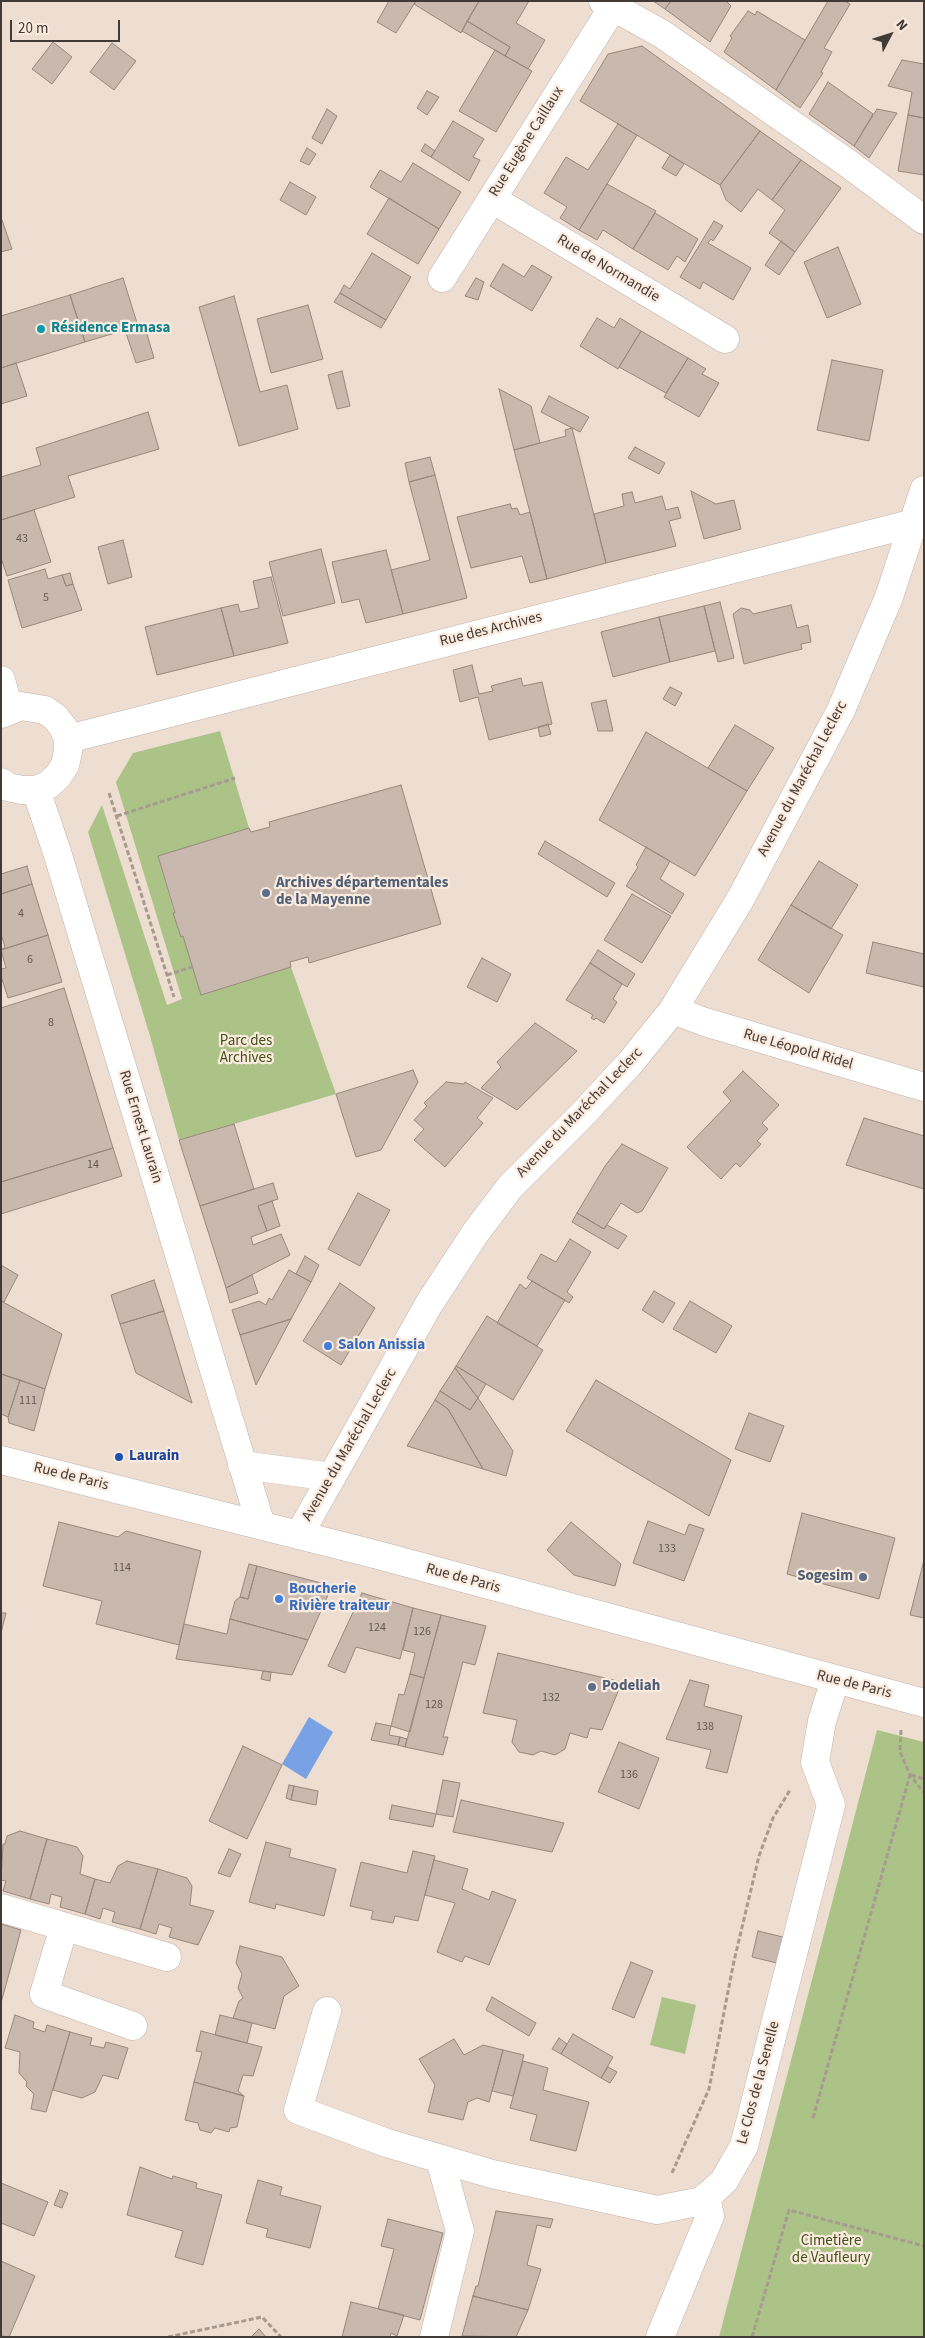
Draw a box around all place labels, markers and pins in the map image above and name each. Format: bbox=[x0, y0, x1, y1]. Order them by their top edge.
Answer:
place label: Résidence Ermasa bbox=[51, 320, 170, 338]
marker: Résidence Ermasa bbox=[35, 323, 47, 335]
place label: Archives départementales de la Mayenne bbox=[276, 875, 448, 910]
marker: Archives départementales de la Mayenne bbox=[260, 887, 272, 899]
place label: Salon Anissia bbox=[338, 1337, 425, 1355]
marker: Salon Anissia bbox=[322, 1340, 334, 1352]
place label: Laurain bbox=[129, 1448, 179, 1466]
marker: Laurain bbox=[113, 1451, 125, 1463]
place label: Sogesim bbox=[797, 1568, 853, 1586]
marker: Sogesim bbox=[857, 1571, 869, 1583]
place label: Boucherie Rivière traiteur bbox=[289, 1581, 390, 1616]
marker: Boucherie Rivière traiteur bbox=[273, 1593, 285, 1605]
place label: Podeliah bbox=[602, 1678, 660, 1696]
marker: Podeliah bbox=[586, 1681, 598, 1693]

